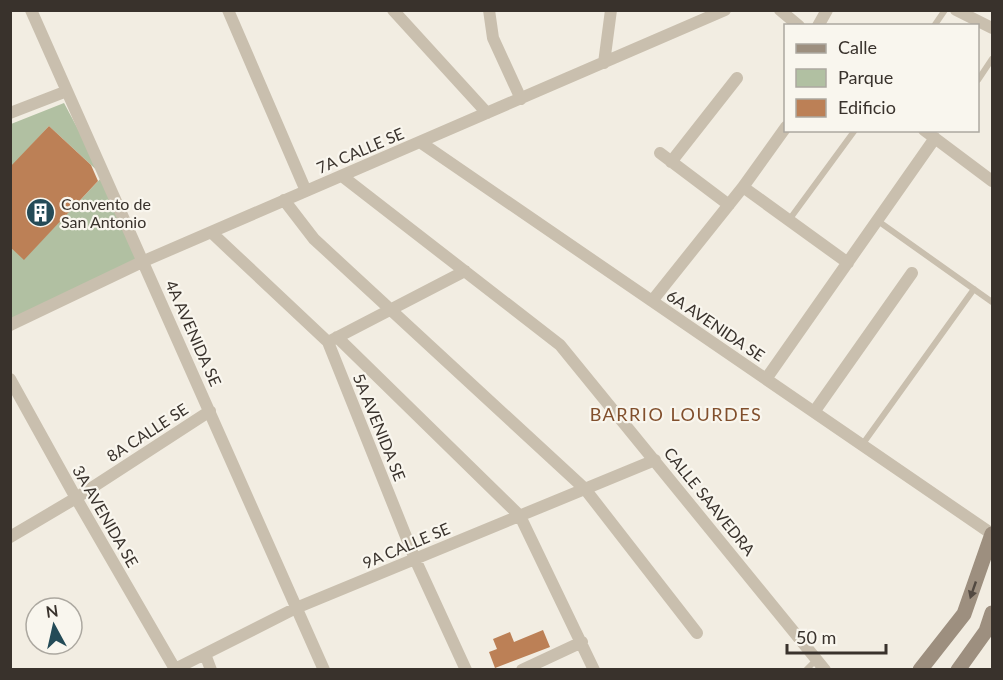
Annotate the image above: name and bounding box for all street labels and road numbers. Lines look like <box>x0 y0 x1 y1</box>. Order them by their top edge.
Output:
street label: 7A CALLE SE <box>314 123 406 177</box>
street label: 4A AVENIDA SE <box>162 277 226 389</box>
street label: 6A AVENIDA SE <box>663 285 769 365</box>
street label: 5A AVENIDA SE <box>350 371 410 483</box>
street label: 8A CALLE SE <box>103 399 191 465</box>
street label: CALLE SAAVEDRA <box>661 443 760 559</box>
street label: 3A AVENIDA SE <box>69 462 143 570</box>
street label: 9A CALLE SE <box>360 518 452 572</box>

